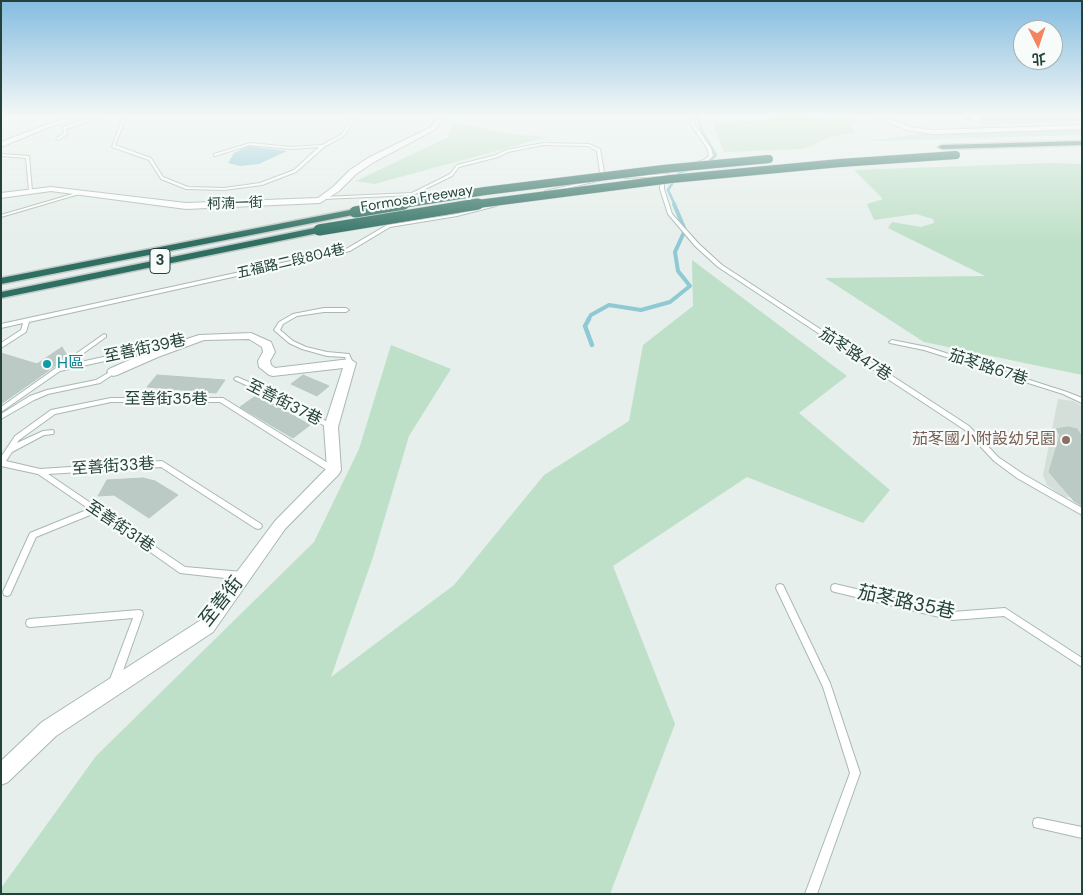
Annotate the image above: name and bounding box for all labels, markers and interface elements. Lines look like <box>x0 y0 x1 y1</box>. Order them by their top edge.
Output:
north arrow <box>1013 20 1063 70</box>
text: 北 <box>1031 49 1047 68</box>
street label: Formosa Freeway <box>360 182 474 216</box>
street label: 柯湳一街 <box>207 195 263 213</box>
street label: 五福路二段804巷 <box>235 241 347 283</box>
road number: 3 <box>150 248 170 274</box>
street label: 茄苳路47巷 <box>815 325 895 385</box>
street label: 至善街39巷 <box>102 331 188 367</box>
street label: 茄苳路67巷 <box>946 346 1030 390</box>
place label: H區 <box>57 354 84 374</box>
marker: H區 <box>41 358 53 370</box>
street label: 至善街37巷 <box>243 376 325 430</box>
street label: 至善街35巷 <box>124 390 208 410</box>
place label: 茄苳國小附設幼兒園 <box>912 430 1056 450</box>
marker: 茄苳國小附設幼兒園 <box>1060 434 1072 446</box>
street label: 至善街33巷 <box>71 455 155 479</box>
street label: 至善街31巷 <box>82 497 158 557</box>
street label: 至善街 <box>195 573 249 631</box>
street label: 茄苳路35巷 <box>855 582 957 624</box>

